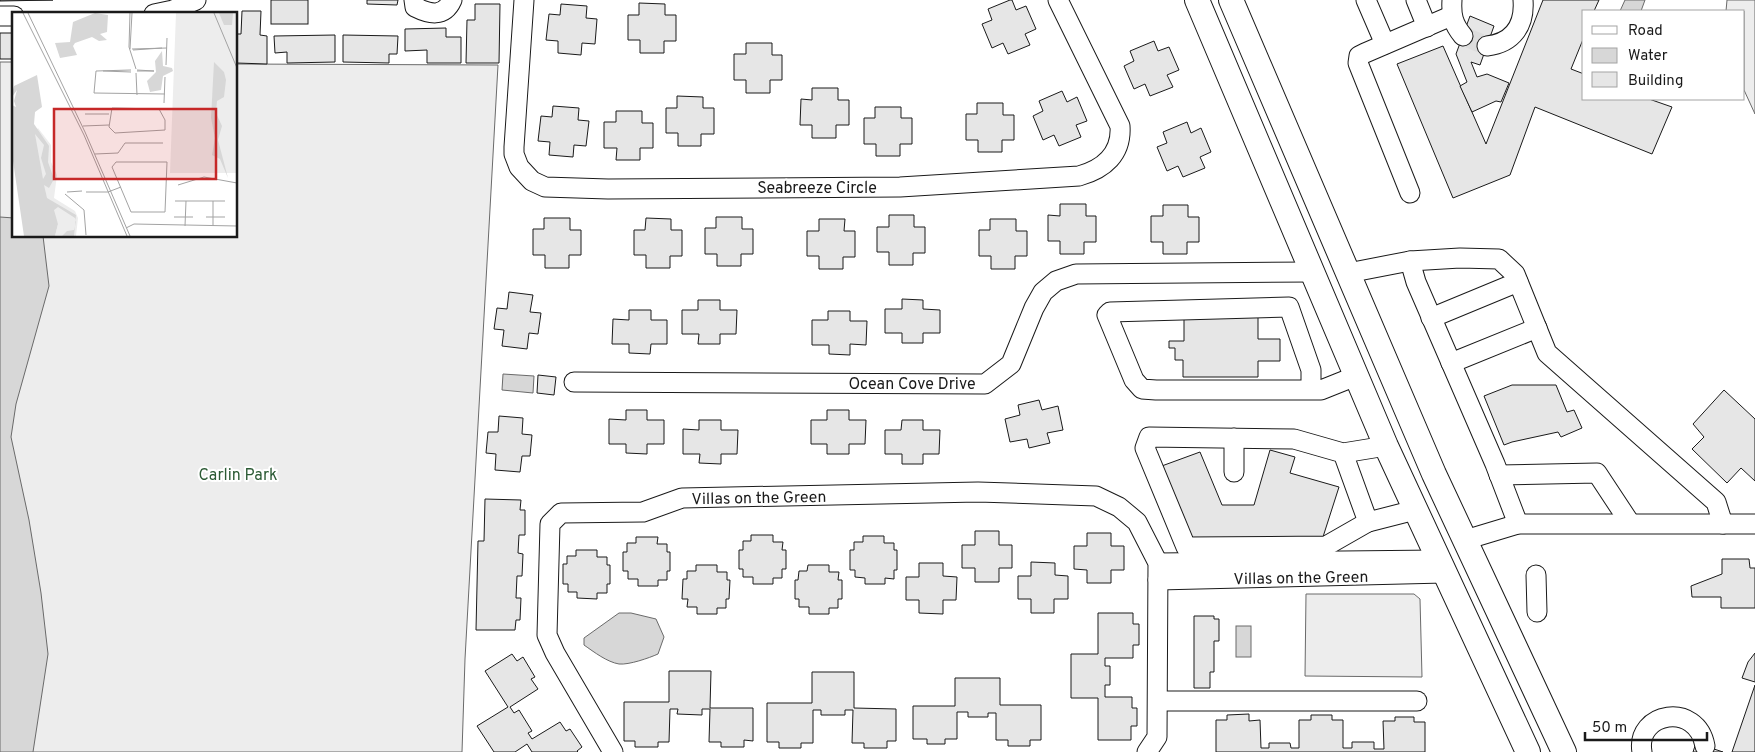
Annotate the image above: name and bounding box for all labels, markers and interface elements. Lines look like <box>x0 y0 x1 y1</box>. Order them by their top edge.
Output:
legend <box>1582 10 1745 100</box>
inset map <box>12 12 238 238</box>
text: Road <box>1628 22 1663 41</box>
text: Water <box>1628 47 1668 66</box>
text: Building <box>1628 72 1683 91</box>
street label: Seabreeze Circle <box>757 179 877 199</box>
street label: Ocean Cove Drive <box>848 375 976 395</box>
park label: Carlin Park <box>198 466 278 486</box>
street label: Villas on the Green <box>691 488 827 510</box>
street label: Villas on the Green <box>1233 568 1369 590</box>
scale bar <box>1585 710 1708 742</box>
text: 50 m <box>1592 719 1627 738</box>

